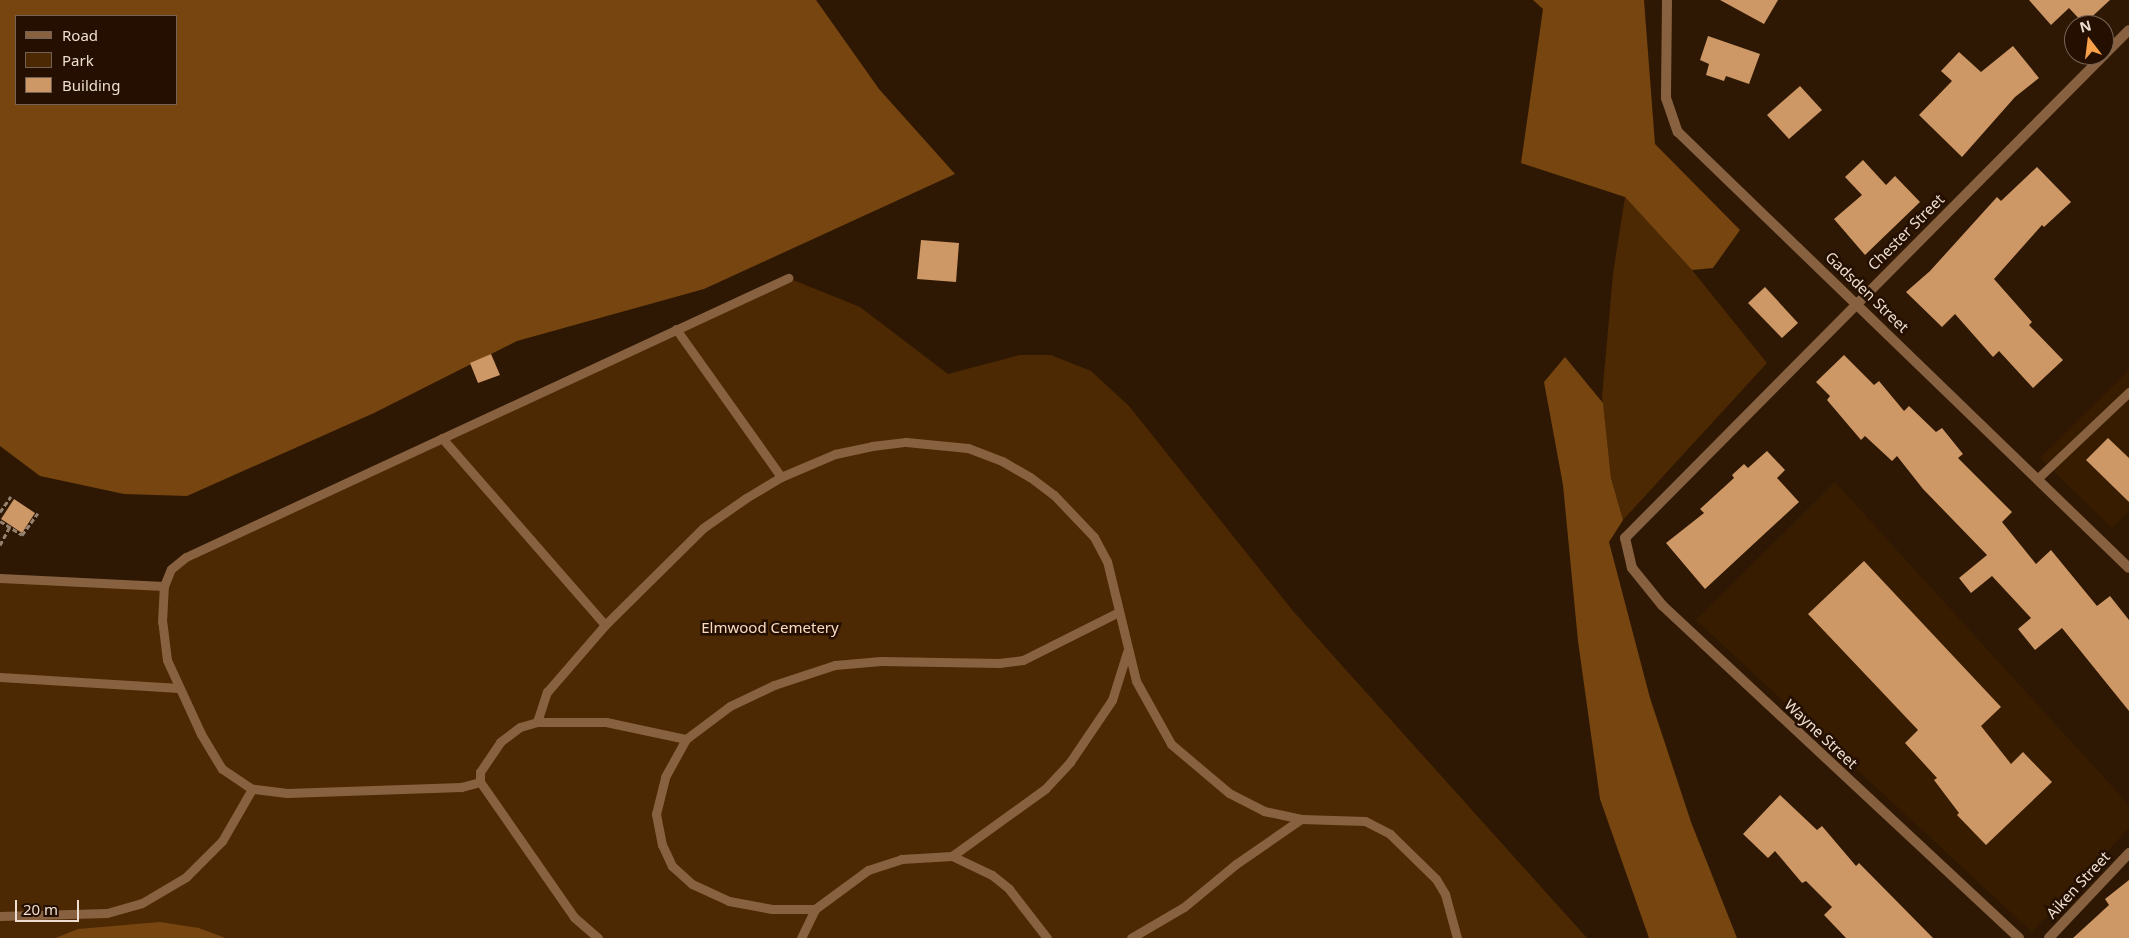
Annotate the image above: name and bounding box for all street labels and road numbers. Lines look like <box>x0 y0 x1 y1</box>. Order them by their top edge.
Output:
street label: Chester Street <box>1864 190 1948 274</box>
street label: Gadsden Street <box>1822 248 1912 336</box>
street label: Wayne Street <box>1781 696 1861 772</box>
street label: Aiken Street <box>2042 848 2114 922</box>

